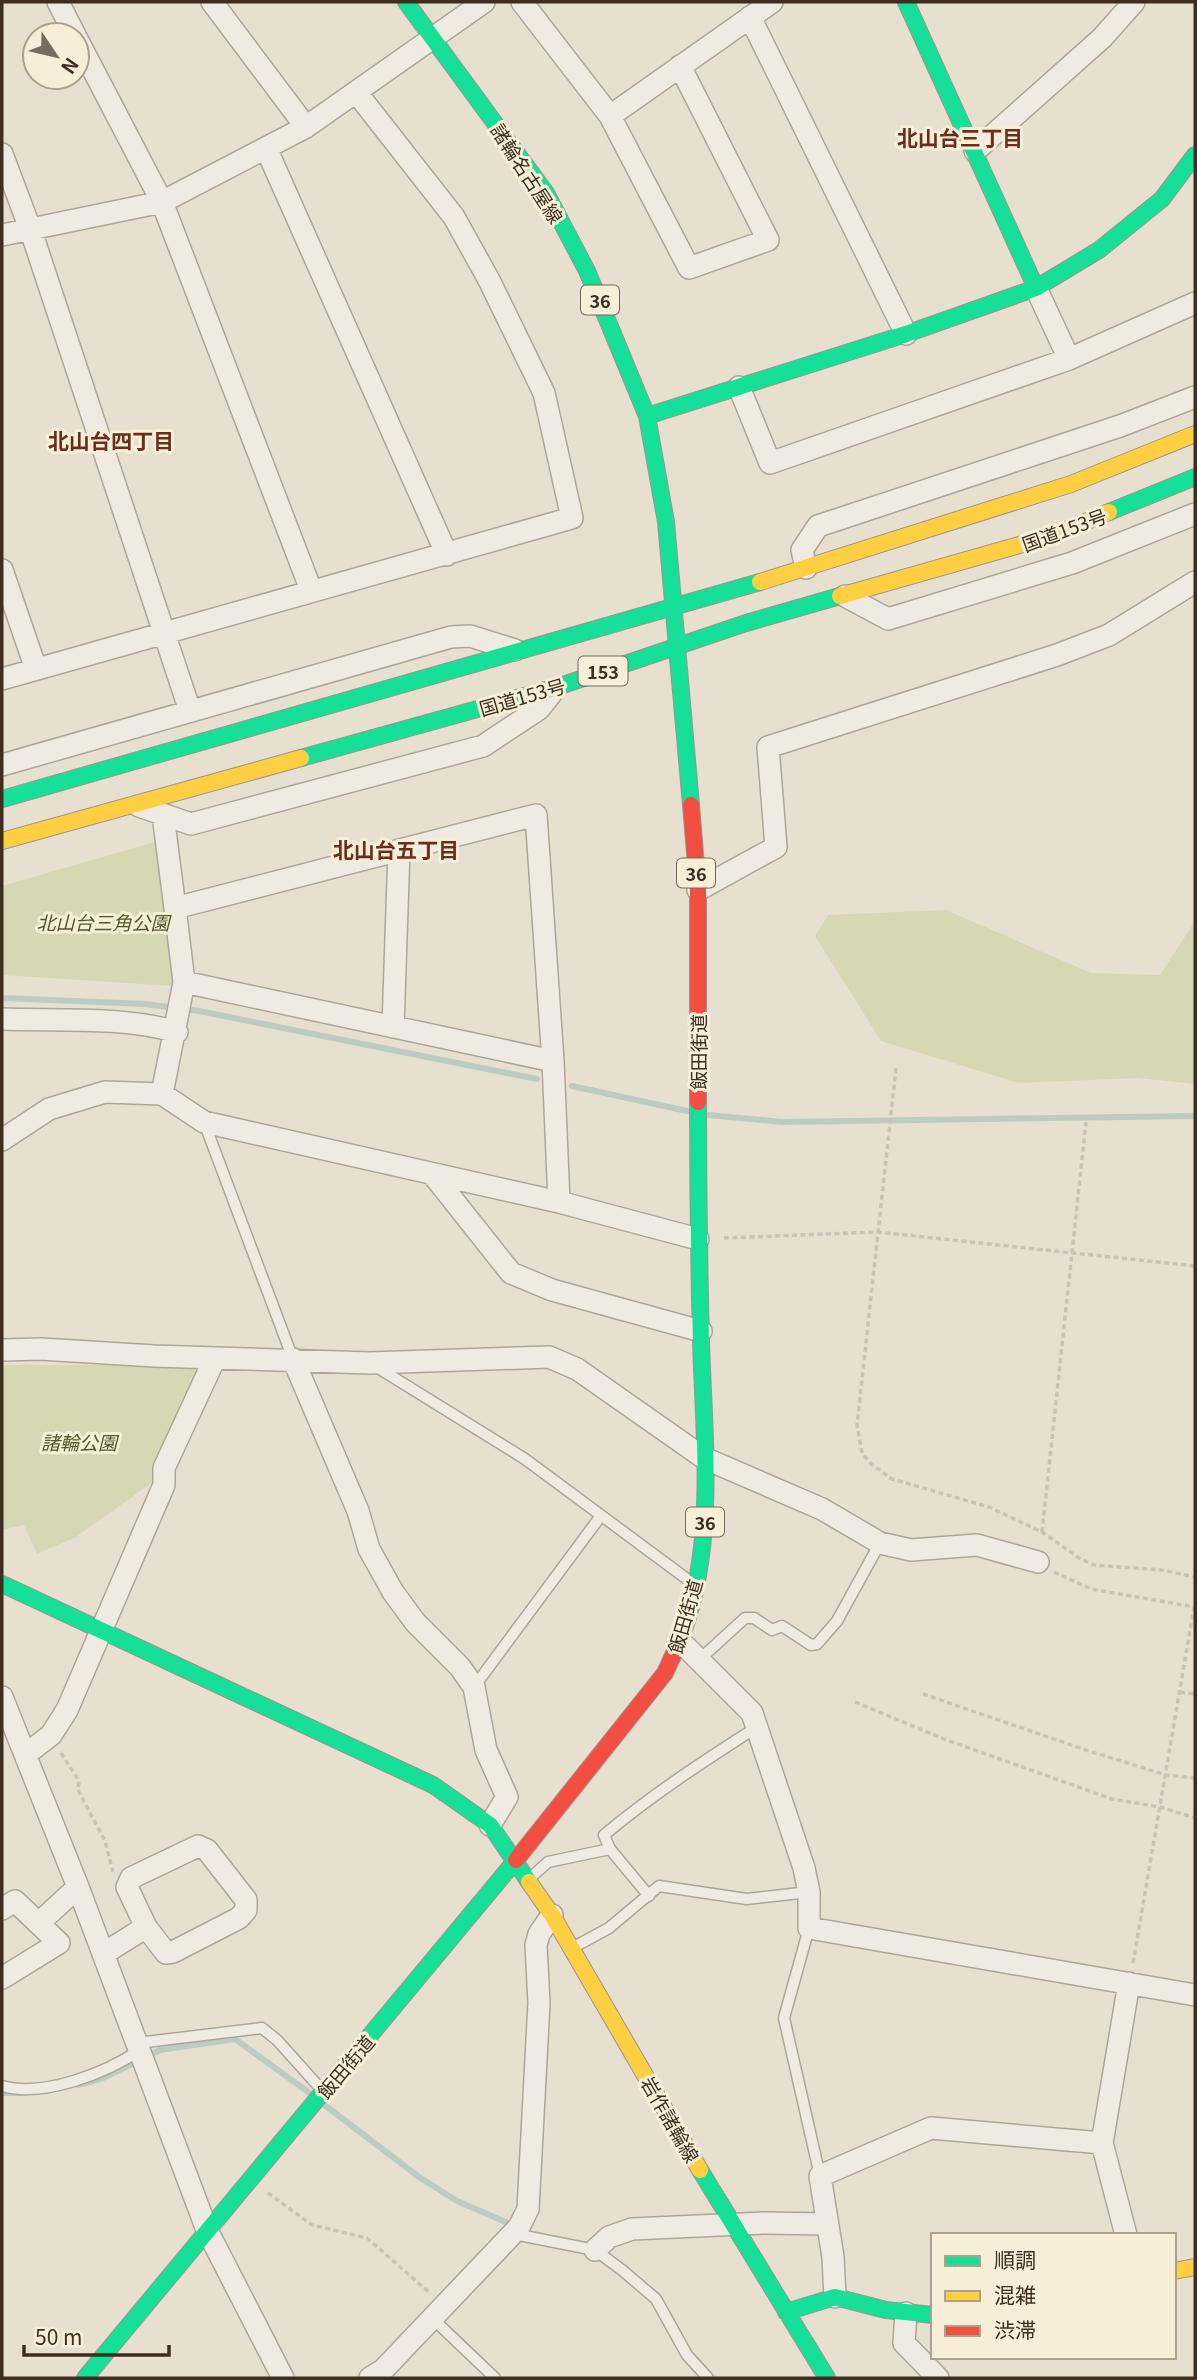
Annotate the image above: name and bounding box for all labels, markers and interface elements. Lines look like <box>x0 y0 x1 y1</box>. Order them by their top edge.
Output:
north arrow <box>21 21 91 91</box>
text: N <box>56 53 86 80</box>
street label: 諸輪名古屋線 <box>486 118 570 228</box>
district label: 北山台三丁目 <box>897 122 1023 152</box>
road number: 36 <box>581 286 619 314</box>
district label: 北山台四丁目 <box>48 425 174 455</box>
street label: 国道153号 <box>1018 501 1110 557</box>
road number: 153 <box>578 656 628 686</box>
street label: 国道153号 <box>476 671 568 721</box>
district label: 北山台五丁目 <box>333 834 459 864</box>
road number: 36 <box>677 858 715 888</box>
park label: 北山台三角公園 <box>36 908 172 935</box>
street label: 飯田街道 <box>684 1014 711 1090</box>
park label: 諸輪公園 <box>41 1428 120 1455</box>
road number: 36 <box>686 1507 724 1536</box>
street label: 飯田街道 <box>661 1576 707 1656</box>
street label: 飯田街道 <box>310 2028 380 2104</box>
street label: 岩作諸輪線 <box>636 2071 706 2167</box>
legend <box>931 2233 1176 2359</box>
text: 順調 <box>994 2244 1036 2274</box>
text: 混雑 <box>994 2279 1036 2309</box>
scale bar <box>24 2314 170 2358</box>
text: 渋滞 <box>994 2314 1036 2344</box>
text: 50 m <box>35 2321 82 2351</box>

